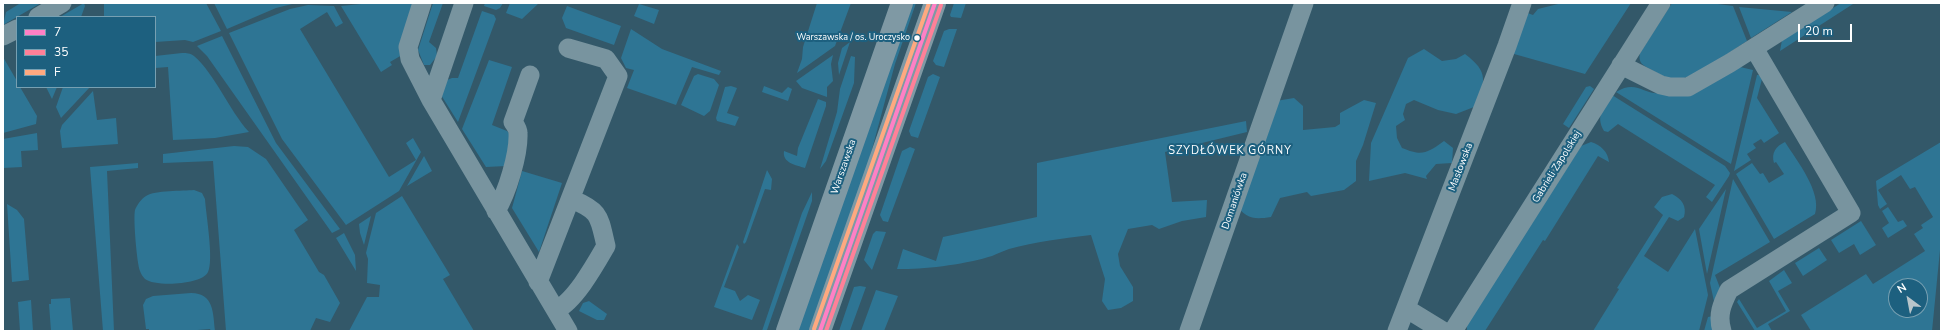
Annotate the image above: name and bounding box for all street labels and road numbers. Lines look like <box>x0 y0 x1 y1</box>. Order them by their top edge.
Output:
street label: Gabrieli Zapolskiej <box>1530 129 1584 205</box>
street label: Warszawska <box>829 138 859 196</box>
street label: Masłowska <box>1446 141 1476 193</box>
street label: Domaniówka <box>1220 171 1250 231</box>

